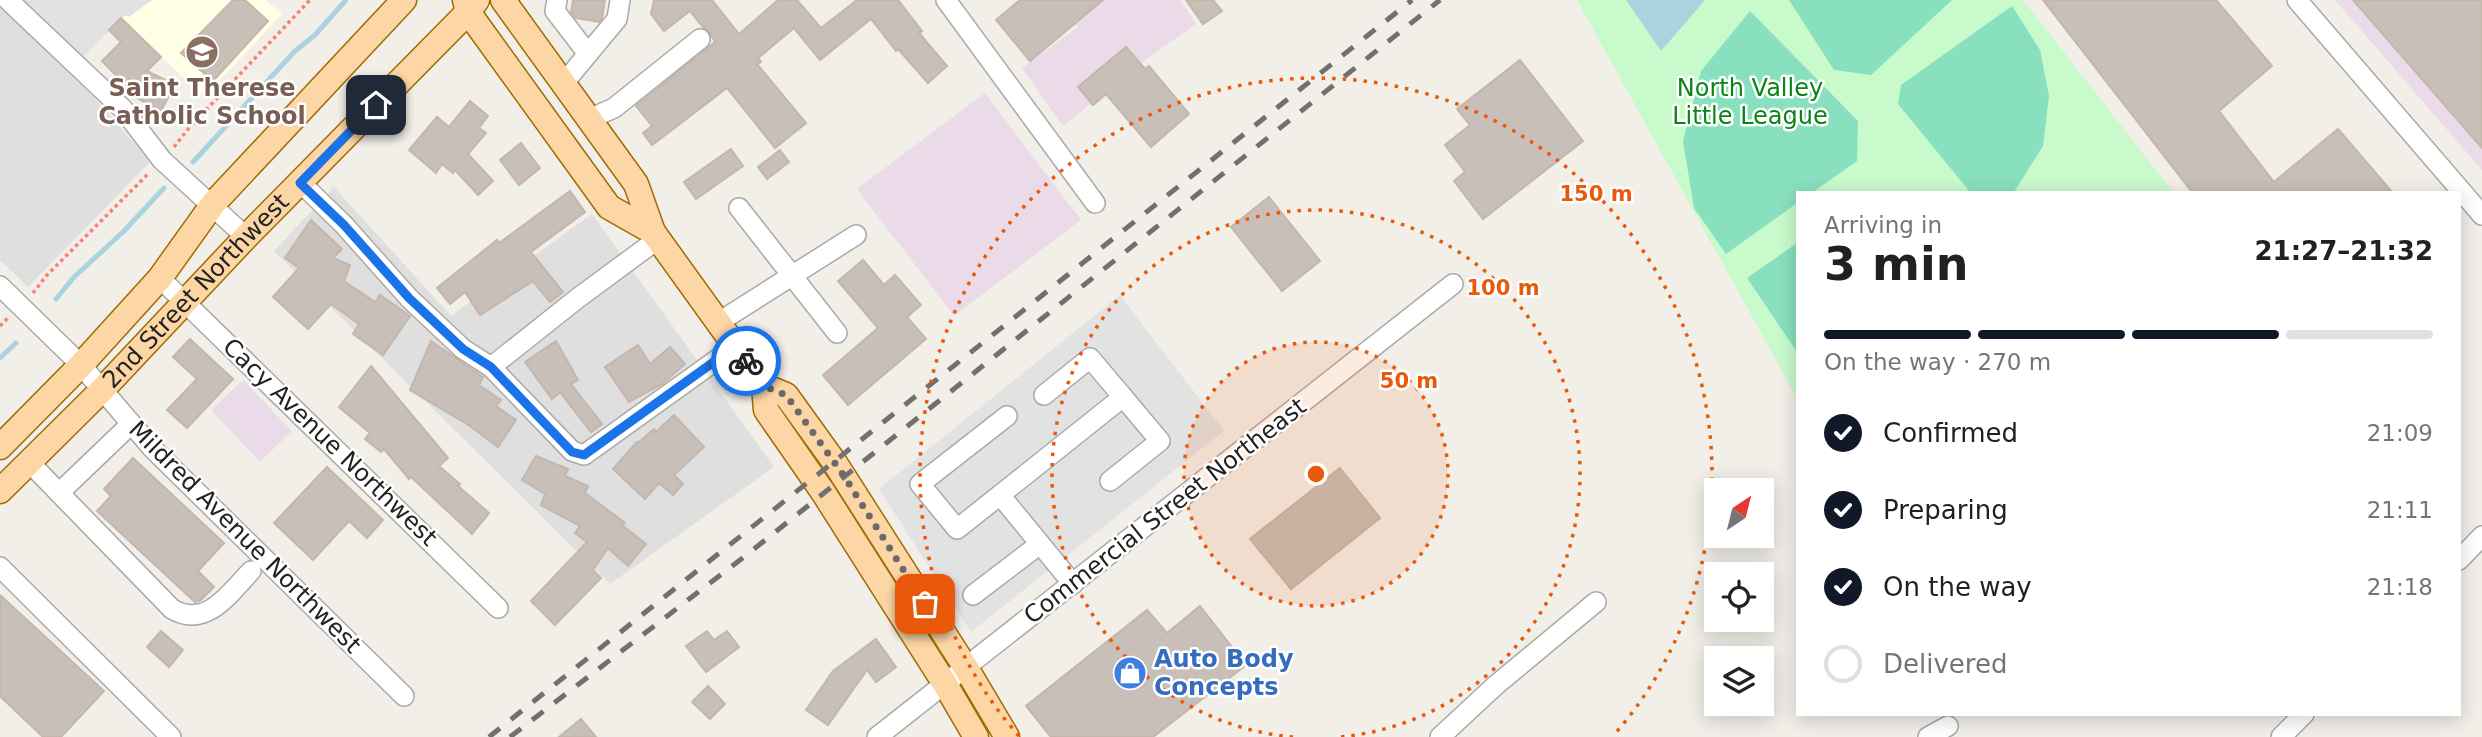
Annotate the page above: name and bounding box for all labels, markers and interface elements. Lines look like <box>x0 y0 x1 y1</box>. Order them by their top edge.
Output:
school or university icon: Saint Therese Catholic School <box>183 33 221 71</box>
place label: Saint Therese Catholic School <box>98 74 306 130</box>
park label: North Valley Little League <box>1672 74 1828 130</box>
pin <box>346 75 406 135</box>
icon: home <box>357 86 395 124</box>
text: 150 m <box>1559 182 1633 206</box>
street label: 2nd Street Northwest <box>97 188 295 394</box>
text: Arriving in <box>1824 212 1942 238</box>
text: 21:27–21:32 <box>2254 236 2433 266</box>
text: 3 min <box>1824 237 1968 291</box>
text: 100 m <box>1466 276 1540 300</box>
courier <box>711 326 781 396</box>
street label: Cacy Avenue Northwest <box>217 332 443 552</box>
icon: bike <box>727 342 765 380</box>
text: On the way · 270 m <box>1824 349 2051 375</box>
text: 50 m <box>1380 369 1438 393</box>
street label: Commercial Street Northeast <box>1018 392 1312 630</box>
icon: check <box>1824 414 1862 452</box>
street label: Mildred Avenue Northwest <box>123 415 367 659</box>
text: Confirmed <box>1883 418 2018 448</box>
text: 21:09 <box>2367 420 2433 446</box>
centre of rings <box>1304 462 1328 486</box>
north arrow <box>1704 478 1774 548</box>
map controls <box>1704 478 1774 716</box>
icon: check <box>1824 491 1862 529</box>
text: Preparing <box>1883 495 2008 525</box>
text: 21:11 <box>2367 497 2433 523</box>
button: locate <box>1704 562 1774 632</box>
icon: check <box>1824 568 1862 606</box>
text: On the way <box>1883 572 2032 602</box>
pin <box>895 574 955 634</box>
text: 21:18 <box>2367 574 2433 600</box>
icon: bag <box>906 585 944 623</box>
place label: Auto Body Concepts <box>1154 645 1294 701</box>
button: layers <box>1704 646 1774 716</box>
text: Delivered <box>1883 649 2007 679</box>
shop icon: Auto Body Concepts <box>1111 654 1149 692</box>

